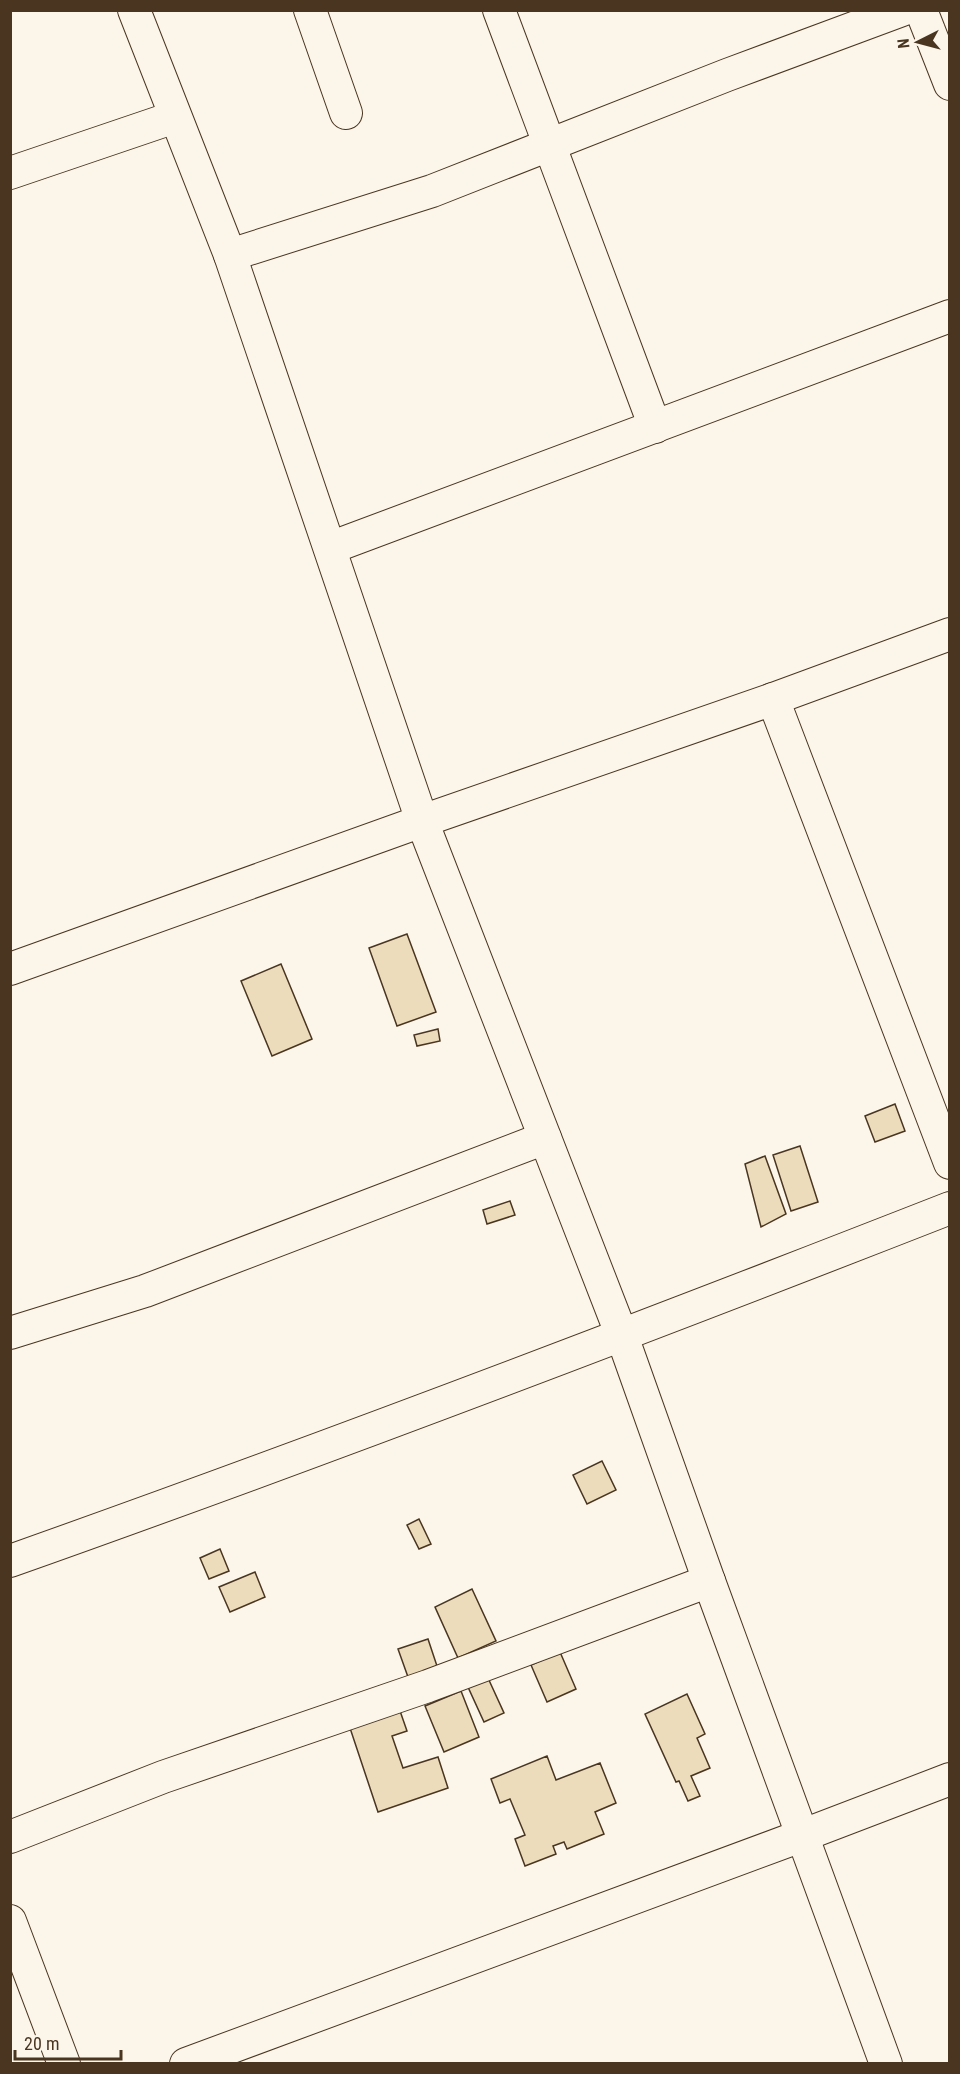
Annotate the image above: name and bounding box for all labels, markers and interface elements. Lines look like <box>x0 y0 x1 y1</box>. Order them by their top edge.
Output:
north arrow <box>888 12 948 72</box>
text: N <box>894 38 914 49</box>
scale bar <box>15 2023 122 2061</box>
text: 20 m <box>24 2033 59 2054</box>

